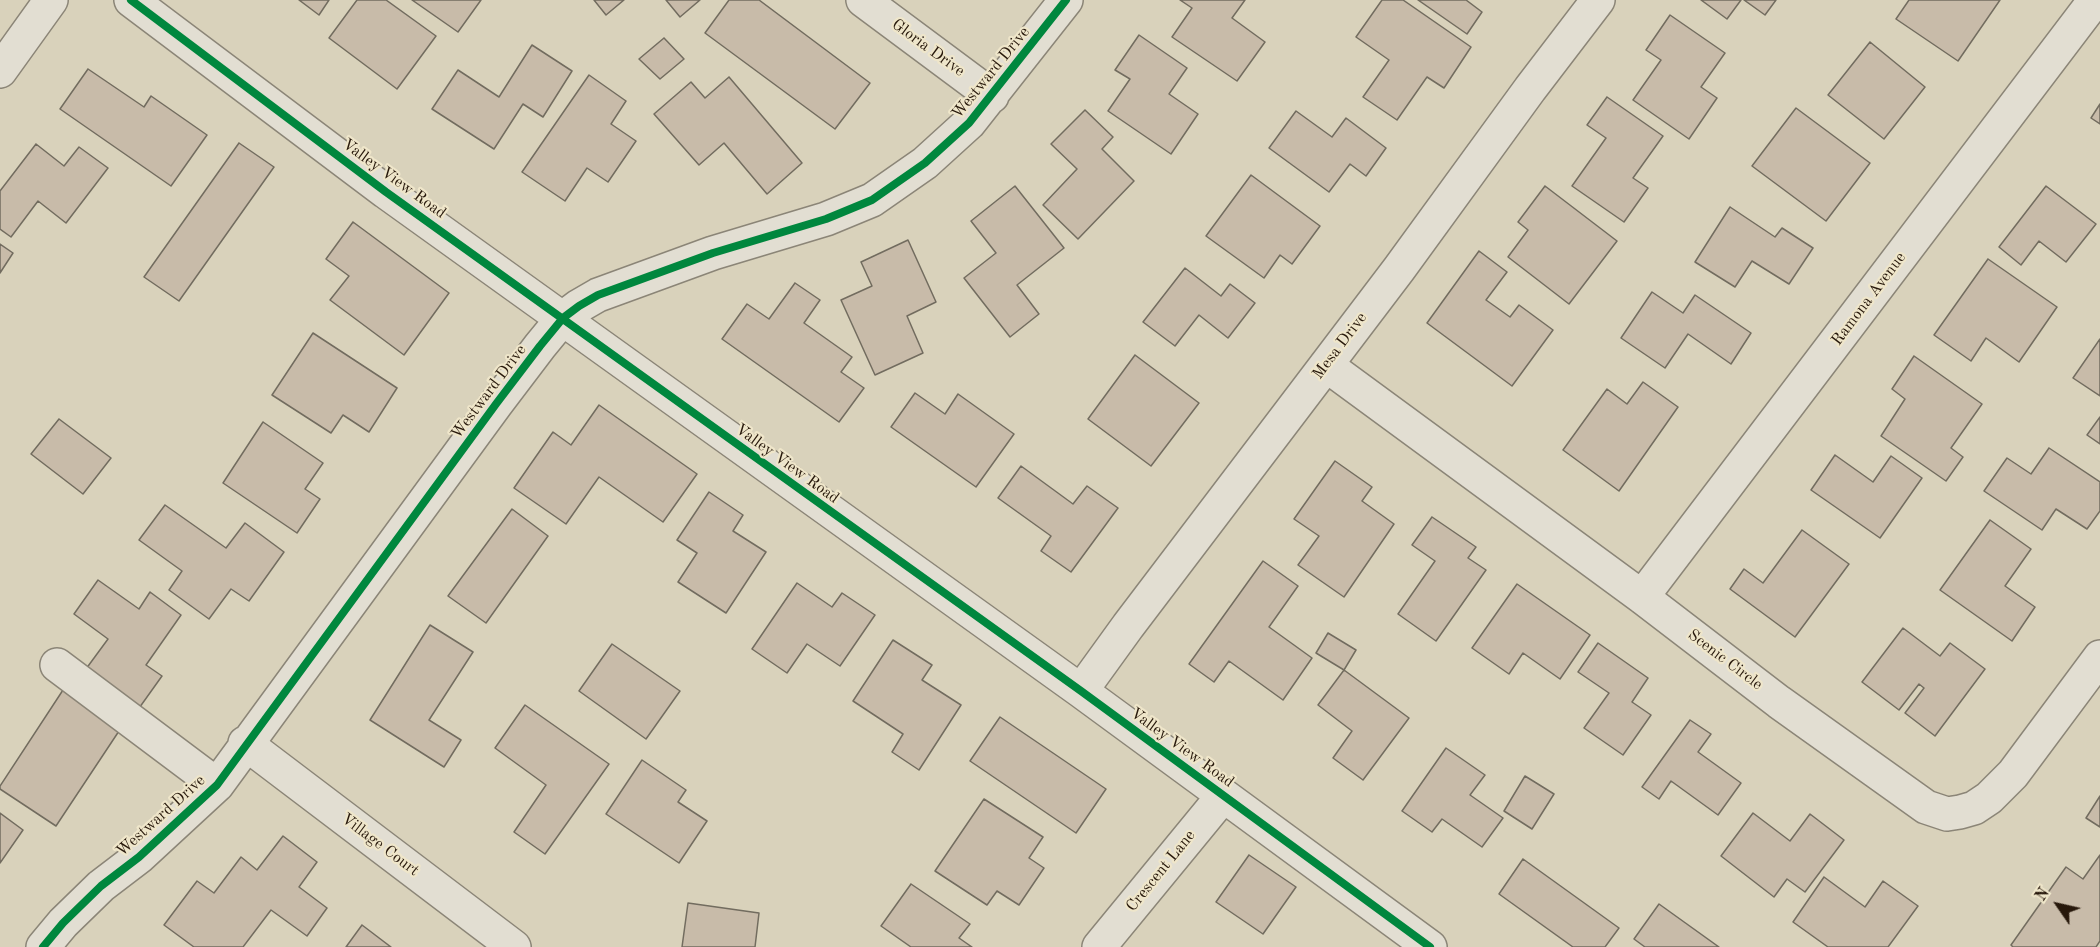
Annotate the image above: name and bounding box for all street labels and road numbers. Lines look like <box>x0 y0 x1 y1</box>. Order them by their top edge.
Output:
street label: Gloria Drive <box>888 15 968 81</box>
street label: Westward Drive <box>948 23 1034 123</box>
street label: Valley View Road <box>338 135 450 223</box>
street label: Ramona Avenue <box>1828 249 1910 349</box>
street label: Mesa Drive <box>1309 309 1371 383</box>
street label: Westward Drive <box>447 341 531 443</box>
street label: Valley View Road <box>731 420 843 508</box>
street label: Scenic Circle <box>1684 626 1766 694</box>
street label: Valley View Road <box>1126 704 1238 792</box>
street label: Westward Drive <box>113 771 209 861</box>
street label: Village Court <box>337 810 423 880</box>
street label: Crescent Lane <box>1122 826 1200 916</box>

